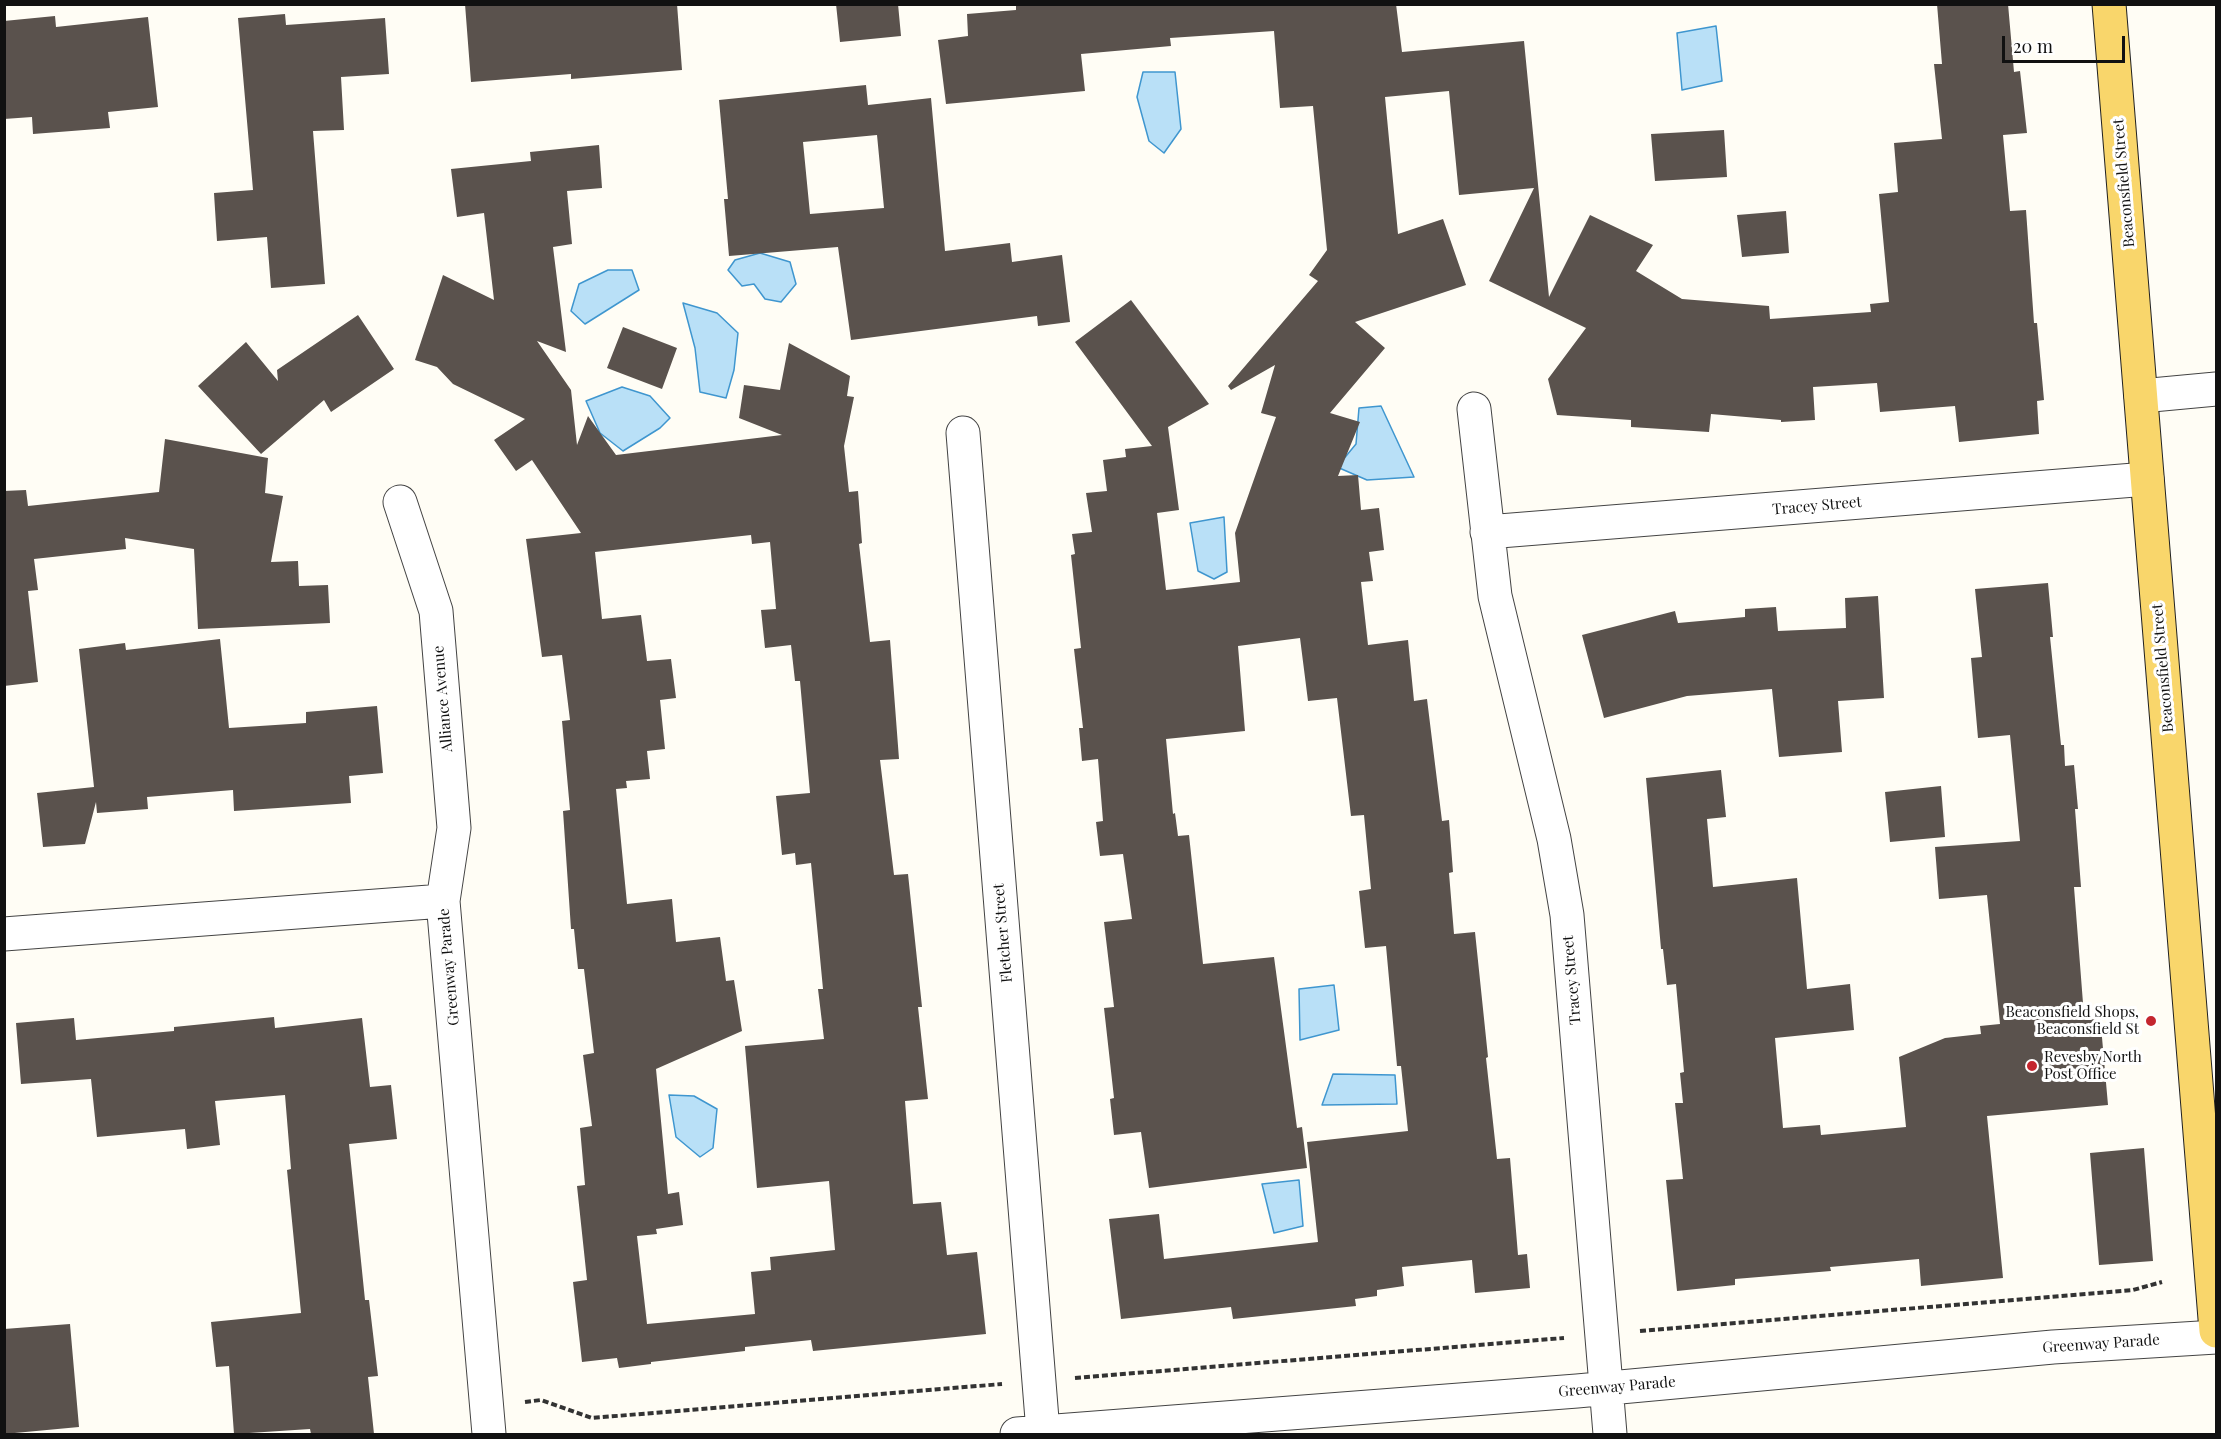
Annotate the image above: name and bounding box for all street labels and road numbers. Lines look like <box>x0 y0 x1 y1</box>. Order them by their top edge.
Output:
street label: Beaconsfield Street <box>2109 118 2139 248</box>
street label: Tracey Street <box>1772 493 1862 519</box>
street label: Beaconsfield Street <box>2148 603 2178 733</box>
street label: Alliance Avenue <box>429 645 457 753</box>
street label: Fletcher Street <box>990 882 1016 984</box>
street label: Greenway Parade <box>435 908 463 1026</box>
street label: Tracey Street <box>1559 935 1585 1025</box>
street label: Greenway Parade <box>2042 1331 2160 1357</box>
street label: Greenway Parade <box>1558 1373 1676 1401</box>

